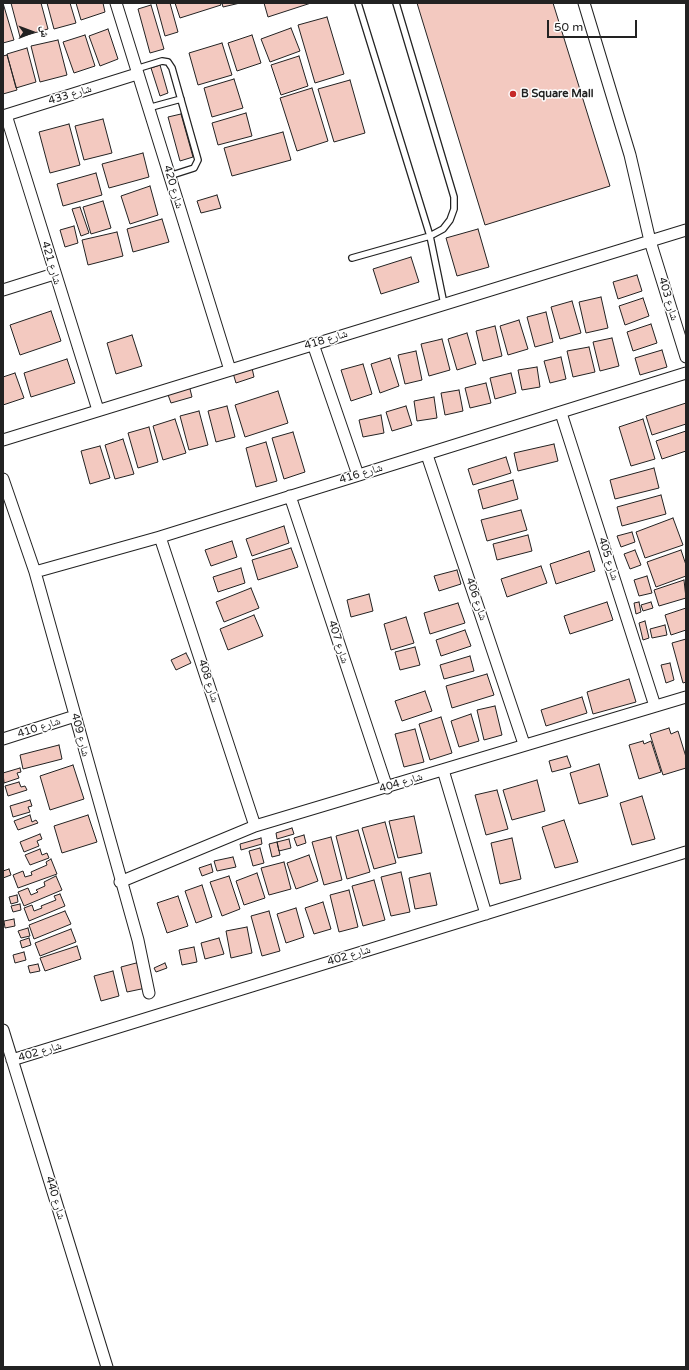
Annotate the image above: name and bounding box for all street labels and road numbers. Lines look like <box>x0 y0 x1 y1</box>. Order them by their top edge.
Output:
street label: شارع 433 <box>47 82 93 108</box>
street label: شارع 420 <box>160 164 186 210</box>
street label: شارع 421 <box>38 240 64 286</box>
street label: شارع 403 <box>655 276 681 322</box>
street label: شارع 418 <box>303 327 349 353</box>
street label: شارع 416 <box>338 461 384 487</box>
street label: شارع 405 <box>595 536 621 582</box>
street label: شارع 406 <box>463 576 489 622</box>
street label: شارع 407 <box>325 619 351 665</box>
street label: شارع 408 <box>195 658 221 704</box>
street label: شارع 409 <box>68 712 92 758</box>
street label: شارع 410 <box>16 715 62 741</box>
street label: شارع 404 <box>378 770 424 796</box>
street label: شارع 402 <box>326 943 372 969</box>
street label: شارع 402 <box>17 1039 63 1065</box>
street label: شارع 440 <box>42 1175 68 1221</box>

